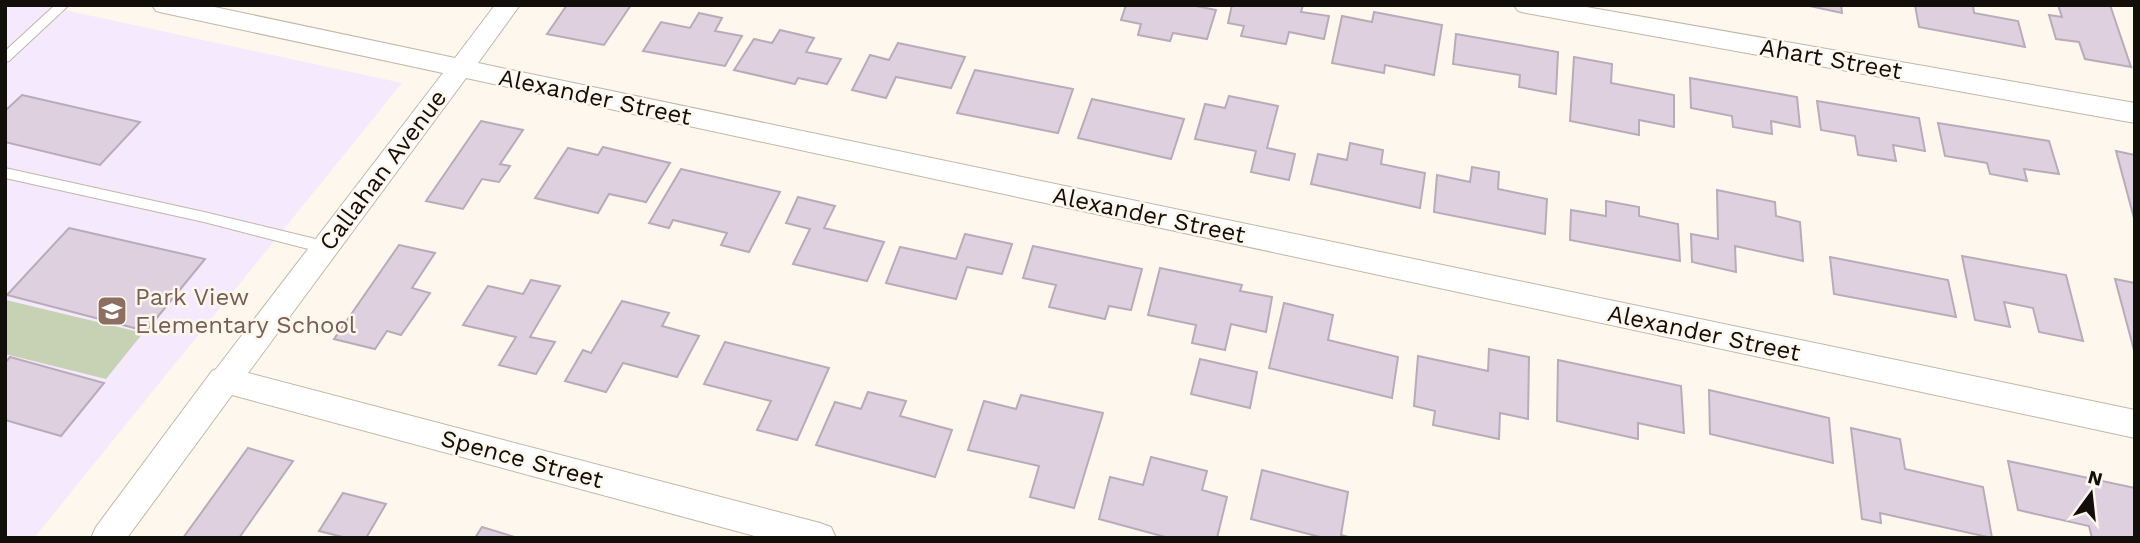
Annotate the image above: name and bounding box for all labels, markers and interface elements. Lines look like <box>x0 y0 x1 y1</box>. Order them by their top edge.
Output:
street label: Ahart Street <box>1758 33 1904 85</box>
street label: Alexander Street <box>496 63 694 131</box>
street label: Callahan Avenue <box>314 84 452 256</box>
street label: Alexander Street <box>1050 181 1248 249</box>
place label: Park View Elementary School <box>135 283 357 339</box>
school or university icon: Park View Elementary School <box>95 294 129 328</box>
street label: Alexander Street <box>1605 299 1803 367</box>
street label: Spence Street <box>438 424 606 494</box>
north arrow <box>2056 459 2126 529</box>
text: N <box>2085 465 2105 491</box>

